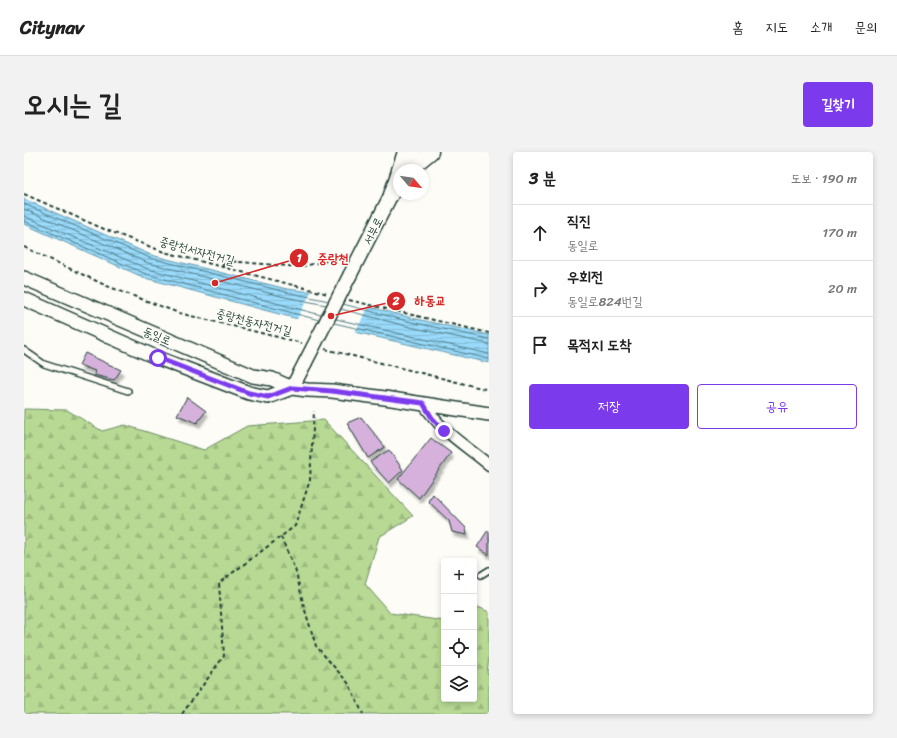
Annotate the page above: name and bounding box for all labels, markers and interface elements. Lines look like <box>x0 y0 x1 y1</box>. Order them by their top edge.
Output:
text: Citynav <box>20 11 84 44</box>
text: 홈 <box>732 15 743 40</box>
text: 지도 <box>765 15 788 40</box>
text: 소개 <box>810 15 832 40</box>
text: 문의 <box>854 15 877 40</box>
text: 오시는 길 <box>24 80 121 129</box>
button: 길찾기 <box>803 82 873 127</box>
text: 3 분 <box>529 163 556 193</box>
north arrow <box>393 164 429 200</box>
text: 도보 · 190 m <box>791 167 857 190</box>
text: 직진 <box>567 208 591 234</box>
street label: 서부로 <box>357 213 389 249</box>
text: 170 m <box>822 221 857 244</box>
icon: ahead <box>529 222 551 244</box>
street label: 중랑천서자전거길 <box>157 230 237 272</box>
text: 동일로 <box>567 234 598 257</box>
callout: 중랑천 <box>289 246 356 271</box>
text: 1 <box>296 247 302 269</box>
text: 중랑천 <box>317 247 349 270</box>
text: 우회전 <box>567 264 603 290</box>
text: 20 m <box>828 277 857 300</box>
icon: right <box>529 278 551 300</box>
callout: 하동교 <box>386 288 453 313</box>
text: 하동교 <box>414 289 446 312</box>
text: 2 <box>392 290 400 312</box>
text: 동일로824번길 <box>567 290 643 313</box>
street label: 중랑천동자전거길 <box>214 302 294 342</box>
street label: 동일로 <box>139 320 175 352</box>
text: 목적지 도착 <box>567 332 631 358</box>
icon: arrive <box>529 334 551 356</box>
route start <box>149 349 167 367</box>
button: 저장 <box>529 384 689 429</box>
button: 공유 <box>697 384 857 429</box>
route end <box>435 422 453 440</box>
map controls <box>441 558 477 702</box>
button: + <box>441 558 477 594</box>
button: − <box>441 594 477 630</box>
button: locate <box>441 630 477 666</box>
button: layers <box>441 666 477 702</box>

